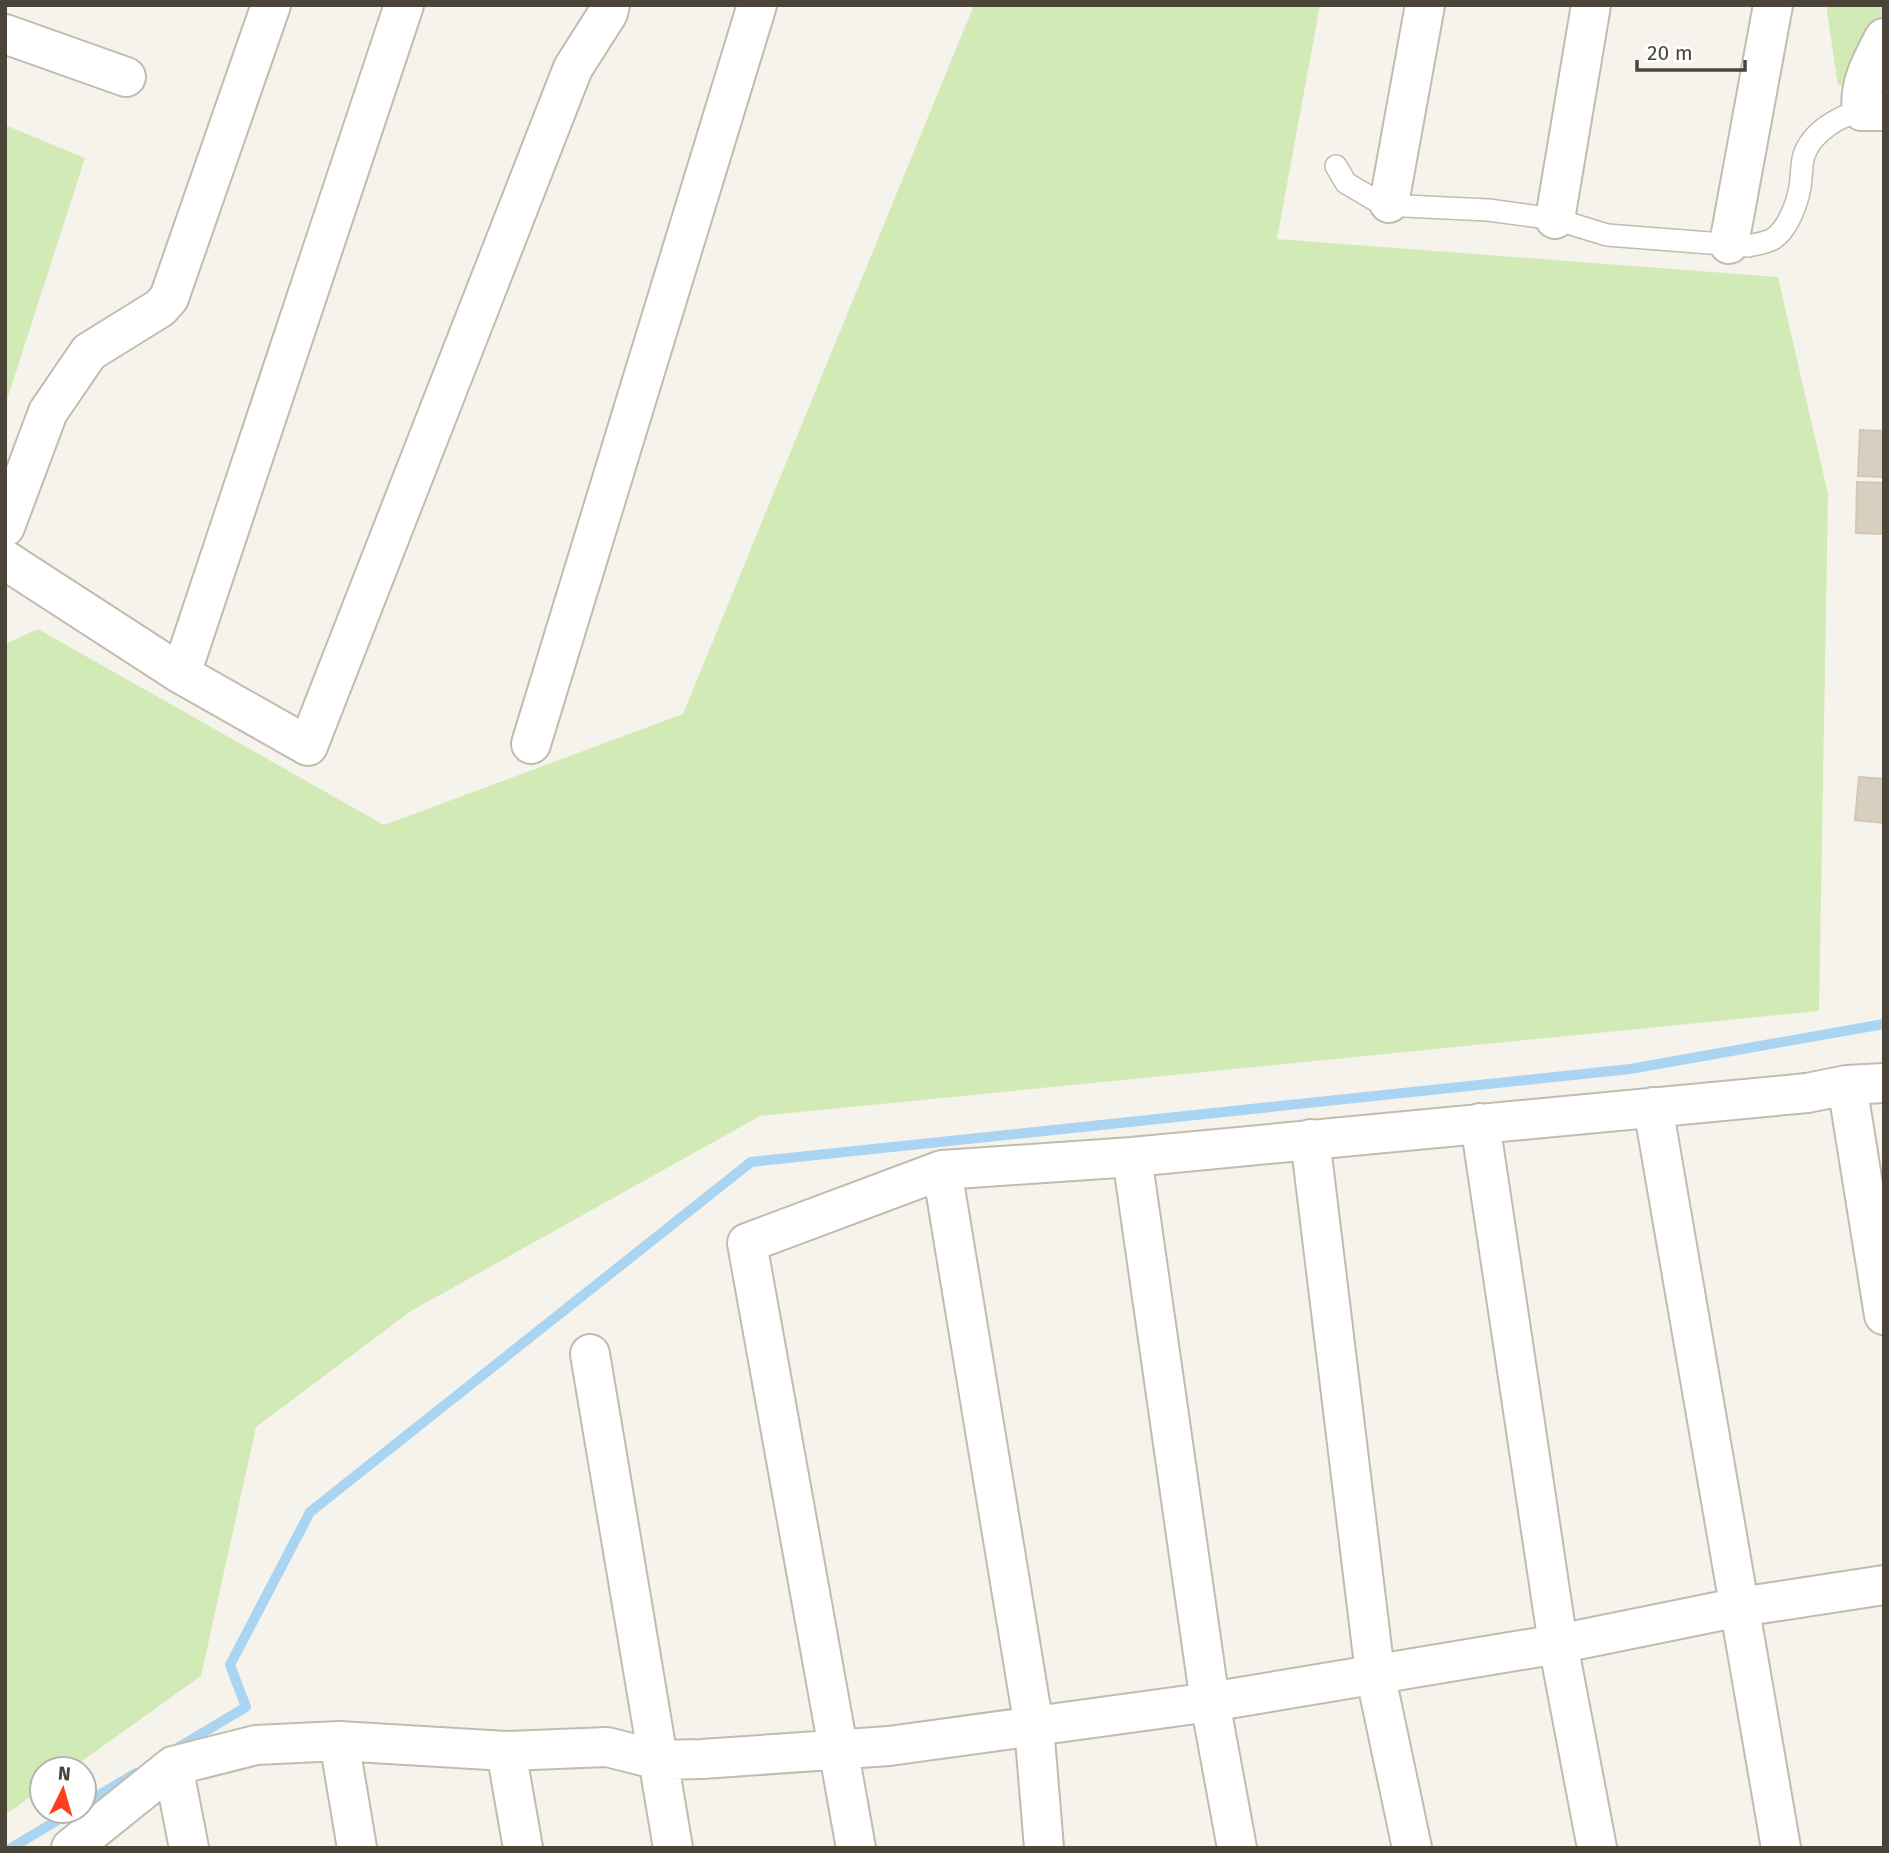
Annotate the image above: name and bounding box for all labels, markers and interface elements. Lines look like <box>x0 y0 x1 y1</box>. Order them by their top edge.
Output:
scale bar <box>1637 28 1745 72</box>
text: 20 m <box>1647 40 1693 66</box>
north arrow <box>28 1755 98 1825</box>
text: N <box>57 1762 72 1786</box>

